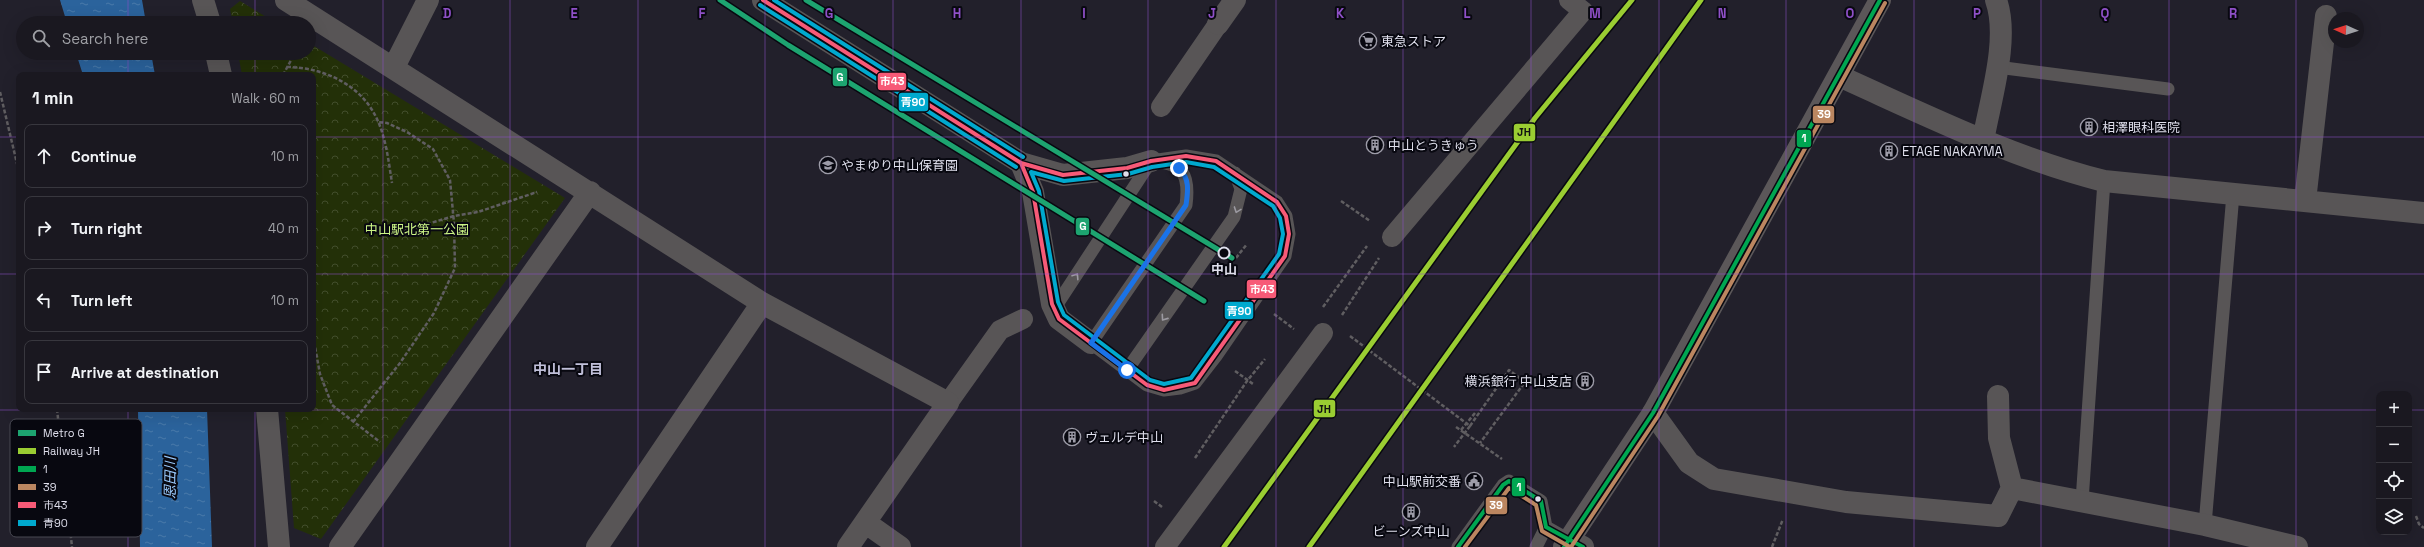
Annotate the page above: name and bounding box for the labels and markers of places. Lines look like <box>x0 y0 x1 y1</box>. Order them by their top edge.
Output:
supermarket icon: 東急ストア <box>1358 31 1378 51</box>
place label: 東急ストア <box>1381 33 1446 50</box>
building icon: 相澤眼科医院 <box>2079 117 2099 137</box>
place label: 相澤眼科医院 <box>2102 119 2180 136</box>
building icon: 中山とうきゅう <box>1365 135 1385 155</box>
place label: 中山とうきゅう <box>1388 137 1479 154</box>
building icon: ETAGE NAKAYMA <box>1879 141 1899 161</box>
place label: ETAGE NAKAYMA <box>1902 143 2003 160</box>
school or university icon: やまゆり中山保育園 <box>818 155 838 175</box>
place label: やまゆり中山保育園 <box>841 157 958 174</box>
unlabelled marker <box>1121 169 1131 179</box>
marker: 中山 <box>1217 246 1231 260</box>
place label: 中山 <box>1211 261 1237 278</box>
building icon: 横浜銀行 中山支店 <box>1575 371 1595 391</box>
place label: 横浜銀行 中山支店 <box>1465 373 1572 390</box>
building icon: ヴェルデ中山 <box>1062 427 1082 447</box>
place label: ヴェルデ中山 <box>1085 429 1163 446</box>
public building icon: 中山駅前交番 <box>1464 471 1484 491</box>
place label: 中山駅前交番 <box>1383 473 1461 490</box>
unlabelled marker <box>1533 494 1543 504</box>
building icon: ビーンズ中山 <box>1401 502 1421 522</box>
place label: ビーンズ中山 <box>1372 523 1450 540</box>

